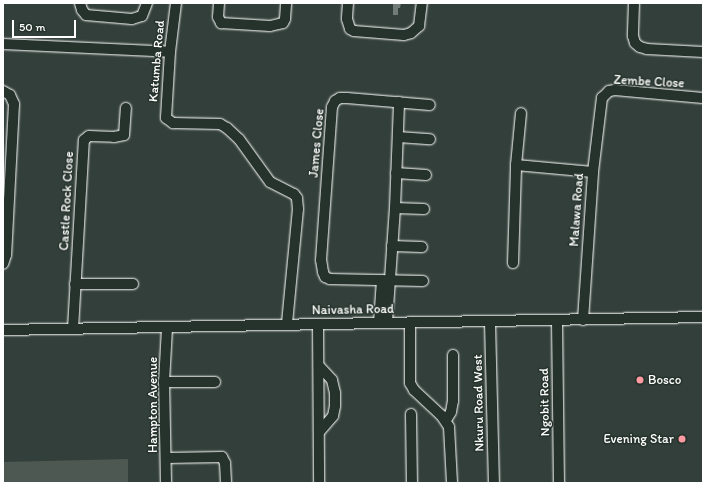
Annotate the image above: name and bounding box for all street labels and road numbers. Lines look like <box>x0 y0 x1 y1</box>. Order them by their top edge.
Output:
street label: Katumba Road <box>146 20 168 102</box>
street label: Zembe Close <box>613 72 685 92</box>
street label: James Close <box>306 108 328 178</box>
street label: Castle Rock Close <box>57 151 77 251</box>
street label: Malawa Road <box>567 173 587 247</box>
street label: Naivasha Road <box>312 301 394 319</box>
street label: Nkuru Road West <box>470 355 488 451</box>
street label: Hampton Avenue <box>145 357 161 453</box>
street label: Ngobit Road <box>537 368 553 436</box>

